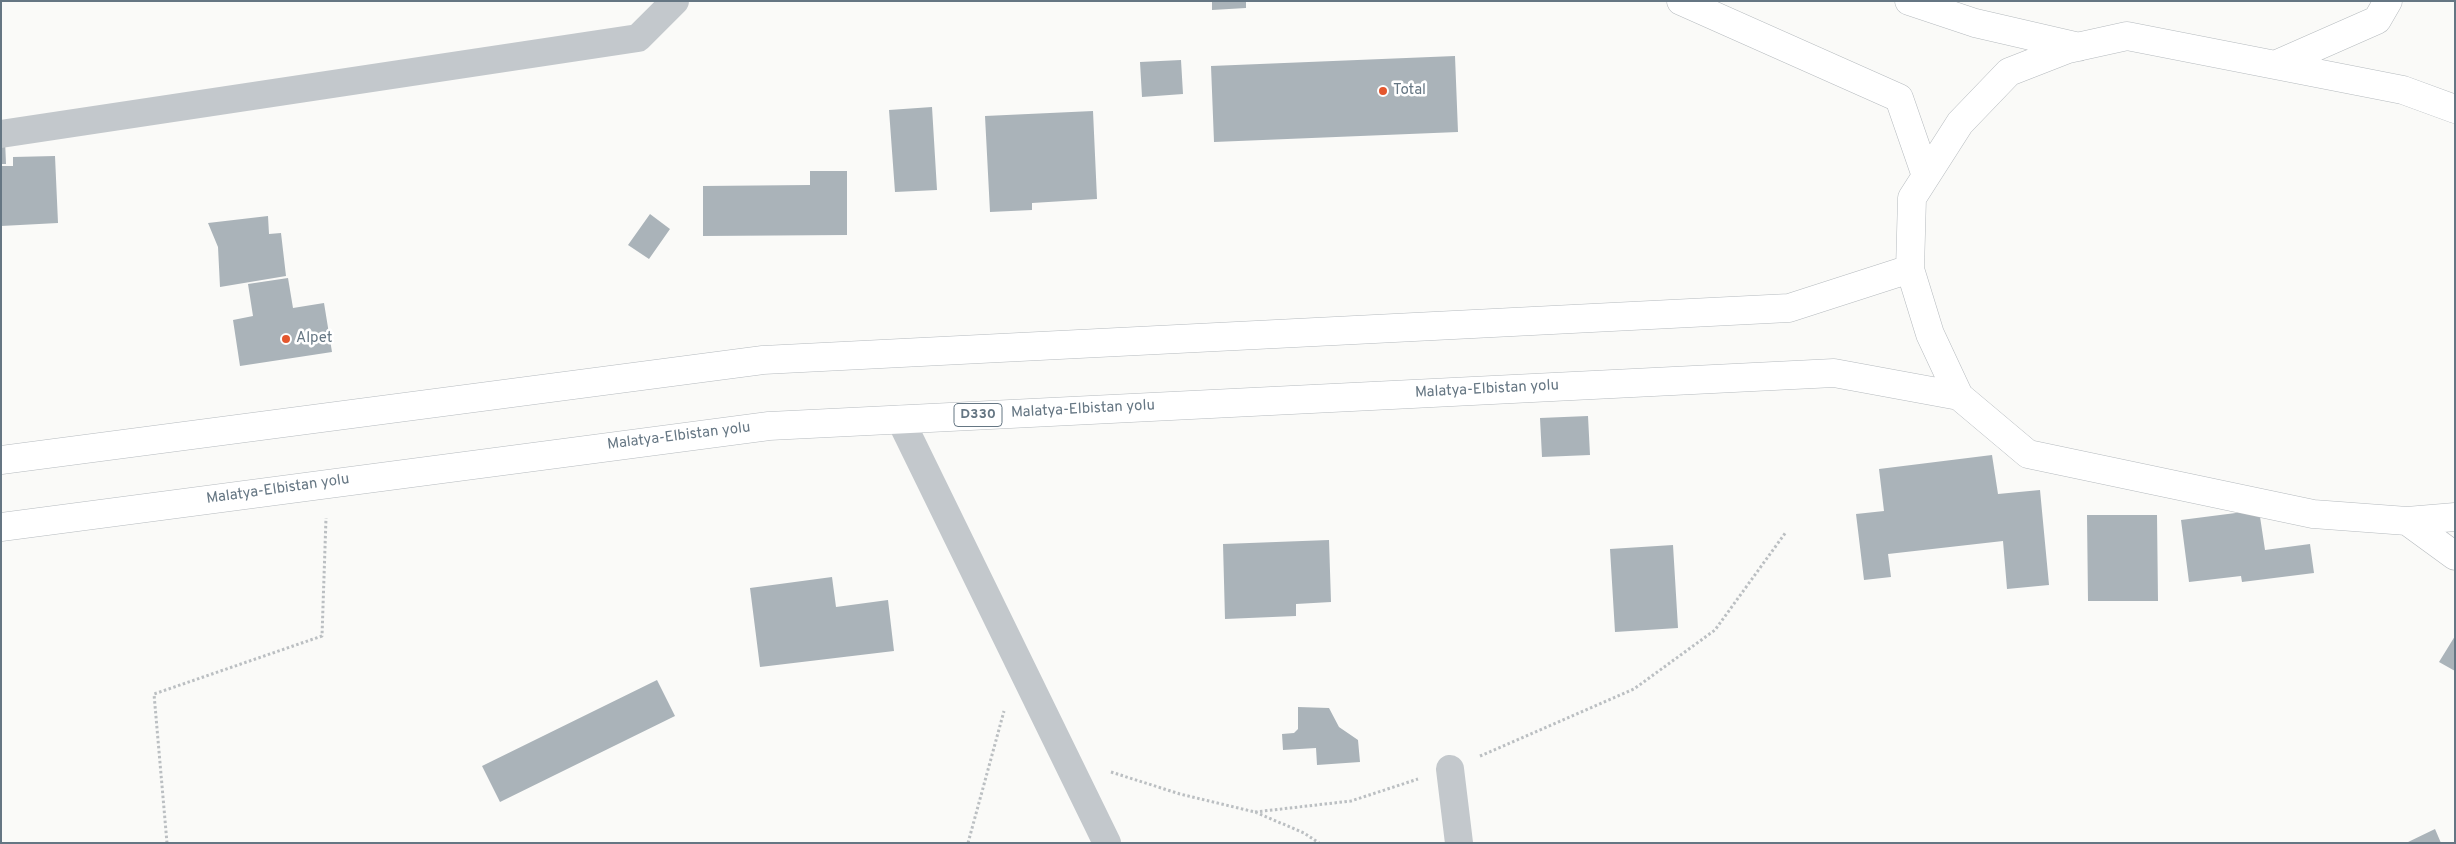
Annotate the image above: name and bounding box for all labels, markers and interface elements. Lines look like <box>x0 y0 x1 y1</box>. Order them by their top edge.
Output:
place label: Total <box>1393 82 1426 100</box>
marker: Total <box>1377 85 1389 97</box>
place label: Alpet <box>296 330 332 348</box>
marker: Alpet <box>280 333 292 345</box>
street label: Malatya-Elbistan yolu <box>1415 377 1559 403</box>
street label: Malatya-Elbistan yolu <box>1011 397 1155 423</box>
road number: D330 <box>954 404 1002 426</box>
street label: Malatya-Elbistan yolu <box>606 419 752 455</box>
street label: Malatya-Elbistan yolu <box>205 471 351 509</box>

